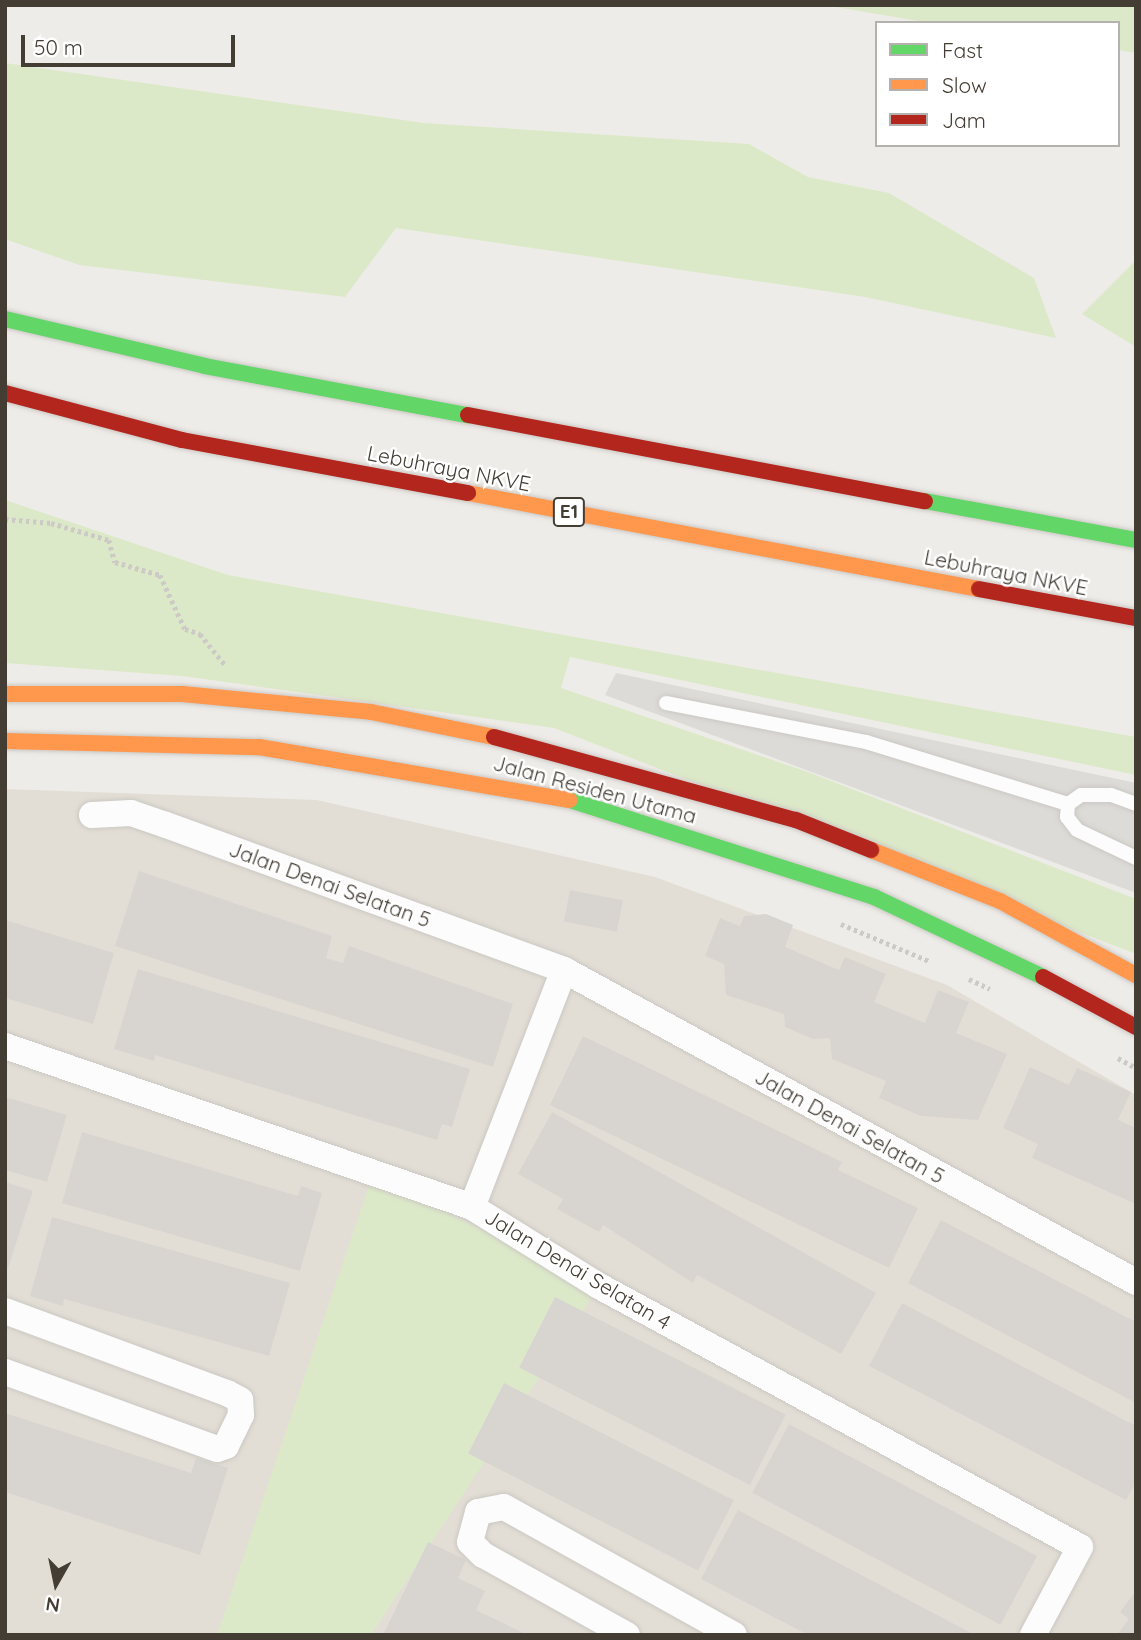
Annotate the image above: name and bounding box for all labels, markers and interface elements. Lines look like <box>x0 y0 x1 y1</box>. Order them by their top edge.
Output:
scale bar <box>24 21 238 65</box>
legend <box>875 21 1120 147</box>
text: 50 m <box>34 34 83 60</box>
text: Fast <box>942 37 983 63</box>
text: Slow <box>942 72 987 98</box>
text: Jam <box>942 107 986 133</box>
street label: Lebuhraya NKVE <box>365 440 533 496</box>
road number: E1 <box>552 496 586 527</box>
street label: Lebuhraya NKVE <box>922 544 1090 600</box>
street label: Jalan Residen Utama <box>491 750 699 828</box>
street label: Jalan Denai Selatan 5 <box>226 836 434 932</box>
street label: Jalan Denai Selatan 5 <box>751 1063 949 1189</box>
street label: Jalan Denai Selatan 4 <box>480 1204 676 1334</box>
north arrow <box>21 1549 91 1619</box>
text: N <box>44 1592 61 1618</box>

